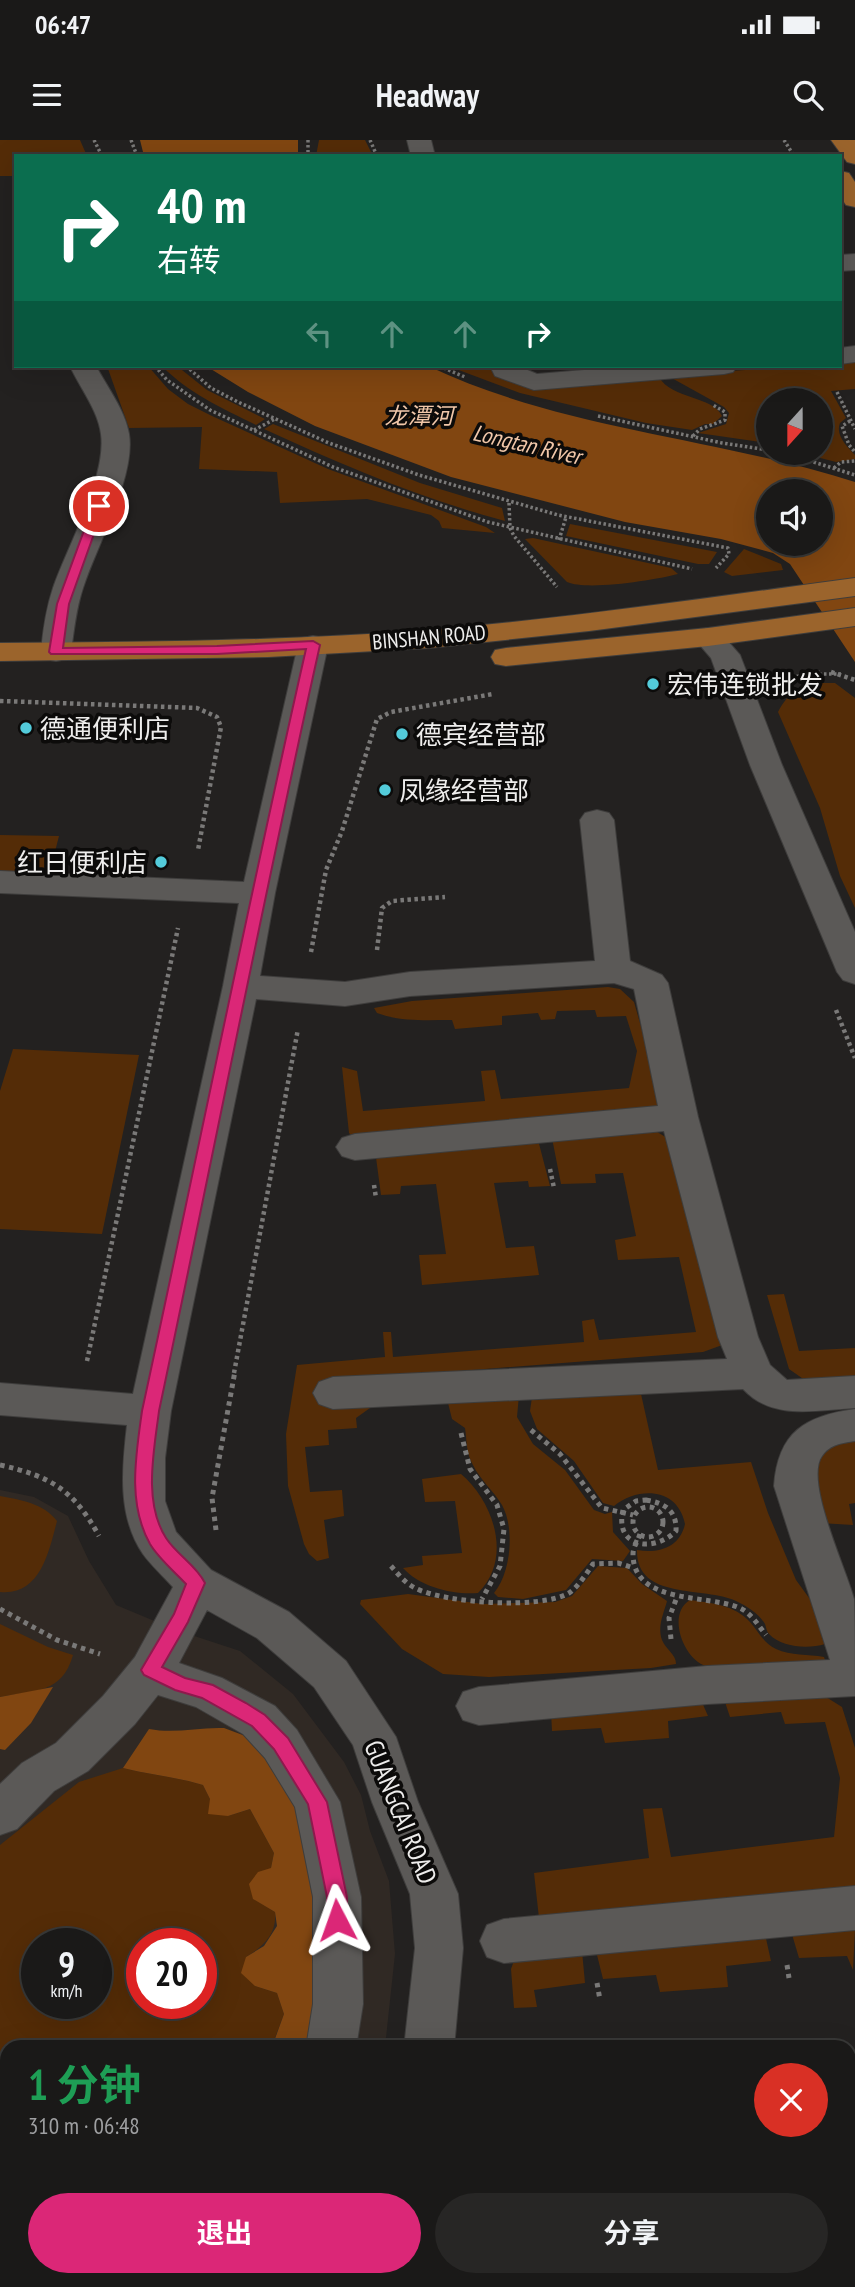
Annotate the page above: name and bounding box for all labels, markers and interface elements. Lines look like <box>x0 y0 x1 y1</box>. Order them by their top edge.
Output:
text: 06:47 <box>35 8 91 41</box>
text: Headway <box>376 74 479 116</box>
icon: menu <box>28 76 66 114</box>
icon: search <box>789 76 827 114</box>
text: 40 m <box>157 173 246 237</box>
icon: right <box>42 182 133 273</box>
text: 右转 <box>157 239 221 281</box>
icon: left <box>300 315 338 353</box>
icon: ahead <box>373 315 411 353</box>
icon: ahead <box>446 315 484 353</box>
icon: right <box>519 315 557 353</box>
north arrow <box>756 388 833 466</box>
map controls <box>756 388 833 556</box>
water label: 龙潭河 <box>385 401 458 430</box>
water label: Longtan River <box>470 418 587 471</box>
pin <box>69 476 129 536</box>
button: sound <box>756 479 833 556</box>
icon: arrive <box>80 487 118 525</box>
street label: BINSHAN ROAD <box>371 619 487 655</box>
place label: 宏伟连锁批发 <box>667 668 823 701</box>
marker: 宏伟连锁批发 <box>645 676 661 692</box>
place label: 德通便利店 <box>40 712 170 745</box>
place label: 德宾经营部 <box>416 718 546 751</box>
marker: 德通便利店 <box>18 720 34 736</box>
marker: 德宾经营部 <box>394 726 410 742</box>
place label: 凤缘经营部 <box>399 774 529 807</box>
marker: 凤缘经营部 <box>377 782 393 798</box>
place label: 红日便利店 <box>17 846 147 879</box>
marker: 红日便利店 <box>153 854 169 870</box>
street label: GUANGCAI ROAD <box>357 1735 445 1889</box>
position arrow <box>300 1883 374 1957</box>
speed limit sign: 20 <box>126 1928 217 2019</box>
text: 9 <box>58 1941 75 1987</box>
text: km/h <box>51 1979 82 2002</box>
text: 1 分钟 <box>28 2057 141 2112</box>
button: close <box>754 2063 828 2137</box>
text: 310 m · 06:48 <box>28 2111 140 2140</box>
button: 退出 <box>28 2193 421 2273</box>
button: 分享 <box>435 2193 828 2273</box>

